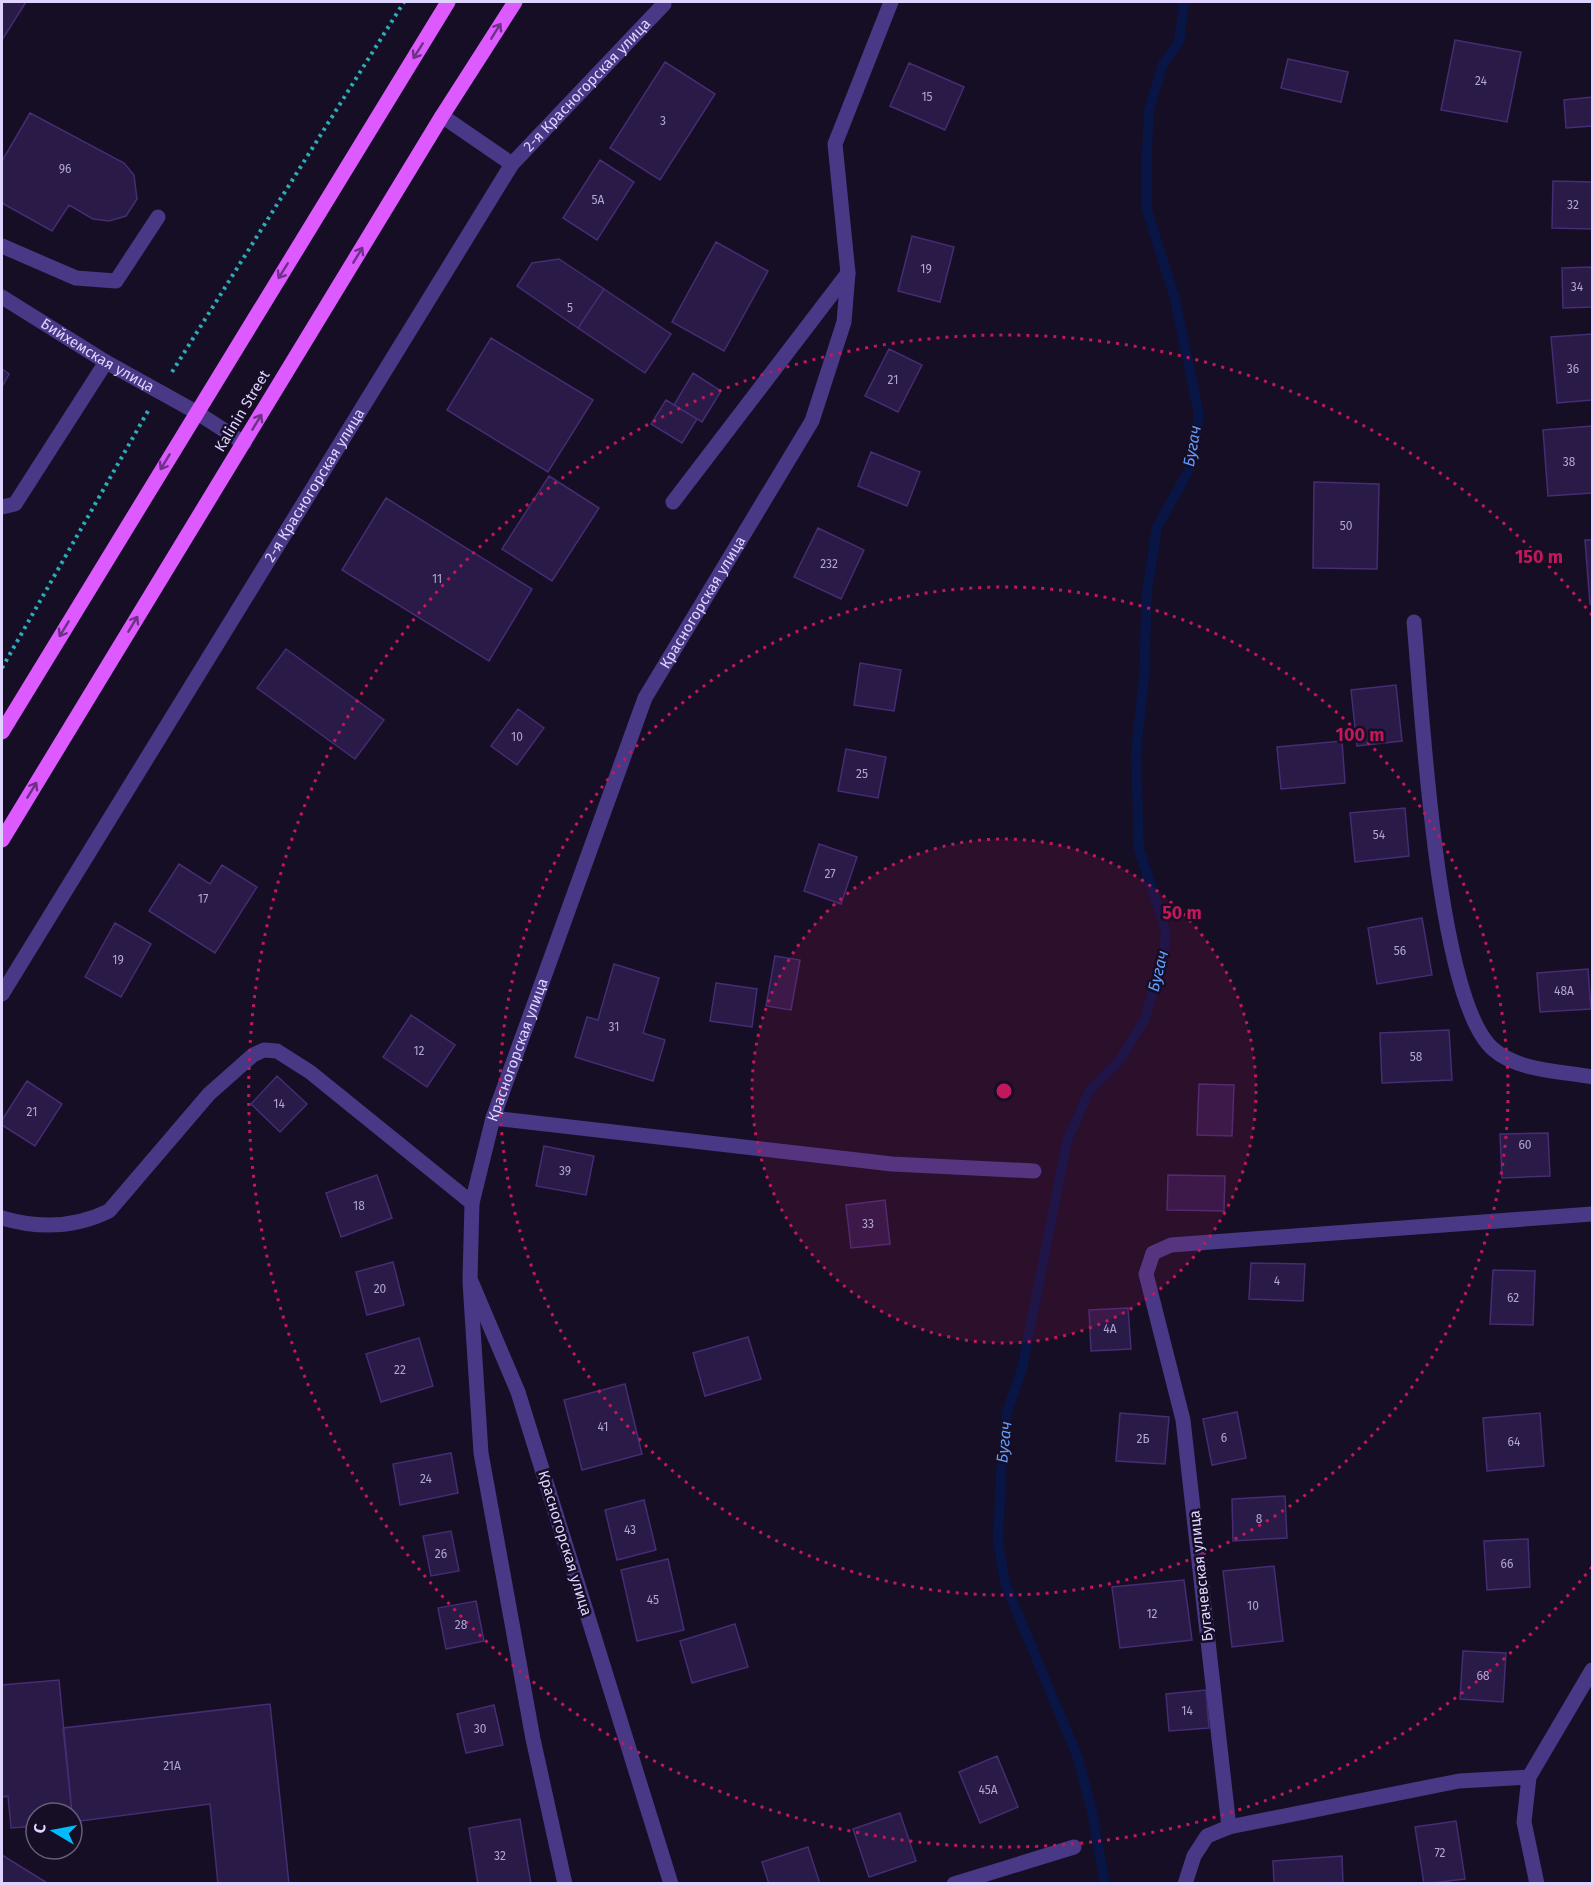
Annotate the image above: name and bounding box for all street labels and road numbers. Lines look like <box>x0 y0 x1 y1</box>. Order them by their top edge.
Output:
street label: 2-я Красногорская улица <box>520 15 654 155</box>
street label: Бийхемская улица <box>37 315 157 396</box>
street label: Kalinin Street <box>211 367 274 455</box>
street label: 2-я Красногорская улица <box>261 405 369 565</box>
street label: Красногорская улица <box>656 533 749 672</box>
street label: Красногорская улица <box>483 976 552 1124</box>
street label: Красногорская улица <box>534 1468 596 1618</box>
street label: Бугачевская улица <box>1185 1510 1217 1642</box>

